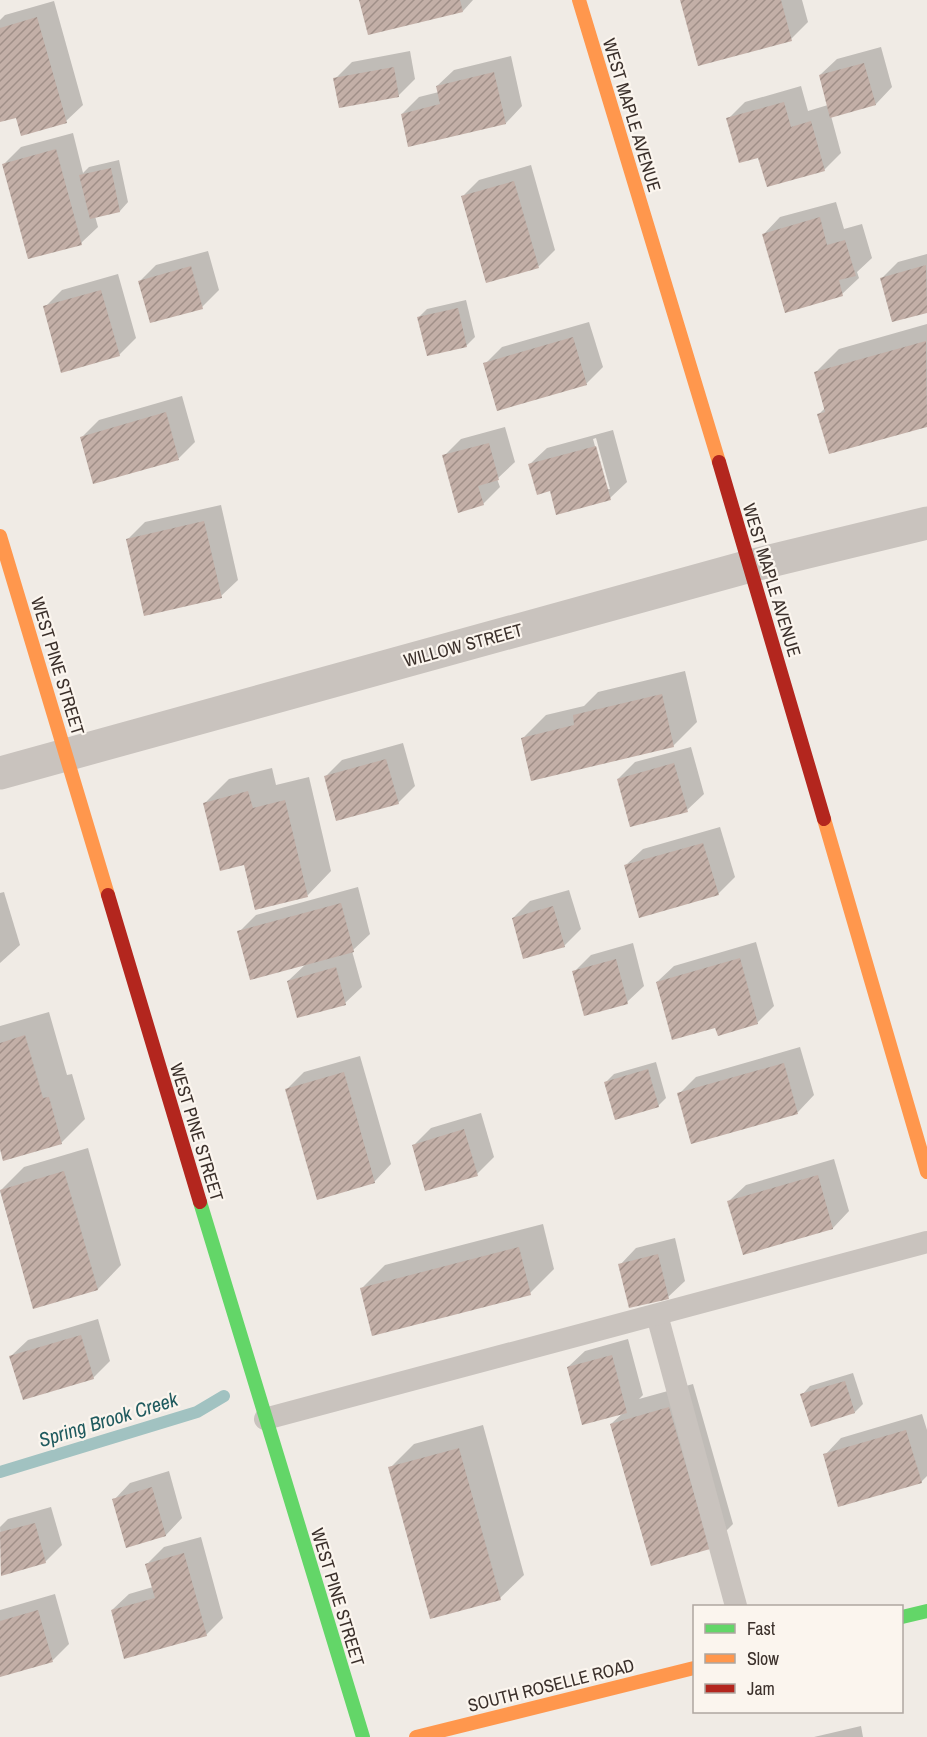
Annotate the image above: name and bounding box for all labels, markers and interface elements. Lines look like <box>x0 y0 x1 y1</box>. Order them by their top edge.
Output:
street label: WEST MAPLE AVENUE <box>597 35 667 195</box>
street label: WEST MAPLE AVENUE <box>737 500 807 660</box>
street label: WEST PINE STREET <box>25 594 91 738</box>
street label: WILLOW STREET <box>401 617 525 673</box>
street label: WEST PINE STREET <box>164 1060 230 1204</box>
water label: Spring Brook Creek <box>35 1385 182 1453</box>
street label: WEST PINE STREET <box>305 1525 371 1669</box>
legend <box>693 1605 903 1713</box>
text: Fast <box>747 1616 775 1641</box>
text: Slow <box>747 1646 779 1671</box>
street label: SOUTH ROSELLE ROAD <box>465 1652 637 1718</box>
text: Jam <box>747 1676 775 1701</box>

